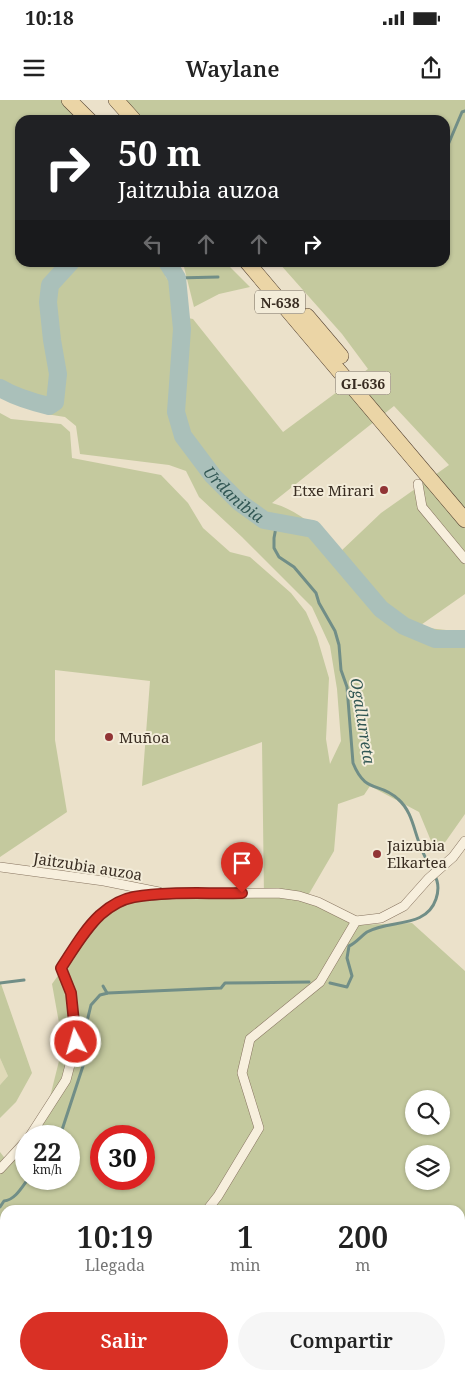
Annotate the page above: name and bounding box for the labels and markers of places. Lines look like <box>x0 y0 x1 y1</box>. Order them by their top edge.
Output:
place label: Etxe Mirari <box>293 480 374 500</box>
marker: Etxe Mirari <box>378 484 390 496</box>
place label: Muñoa <box>119 727 169 747</box>
marker: Muñoa <box>103 731 115 743</box>
place label: Jaizubia Elkartea <box>386 835 447 872</box>
pin <box>221 842 263 893</box>
marker: Jaizubia Elkartea <box>371 848 383 860</box>

